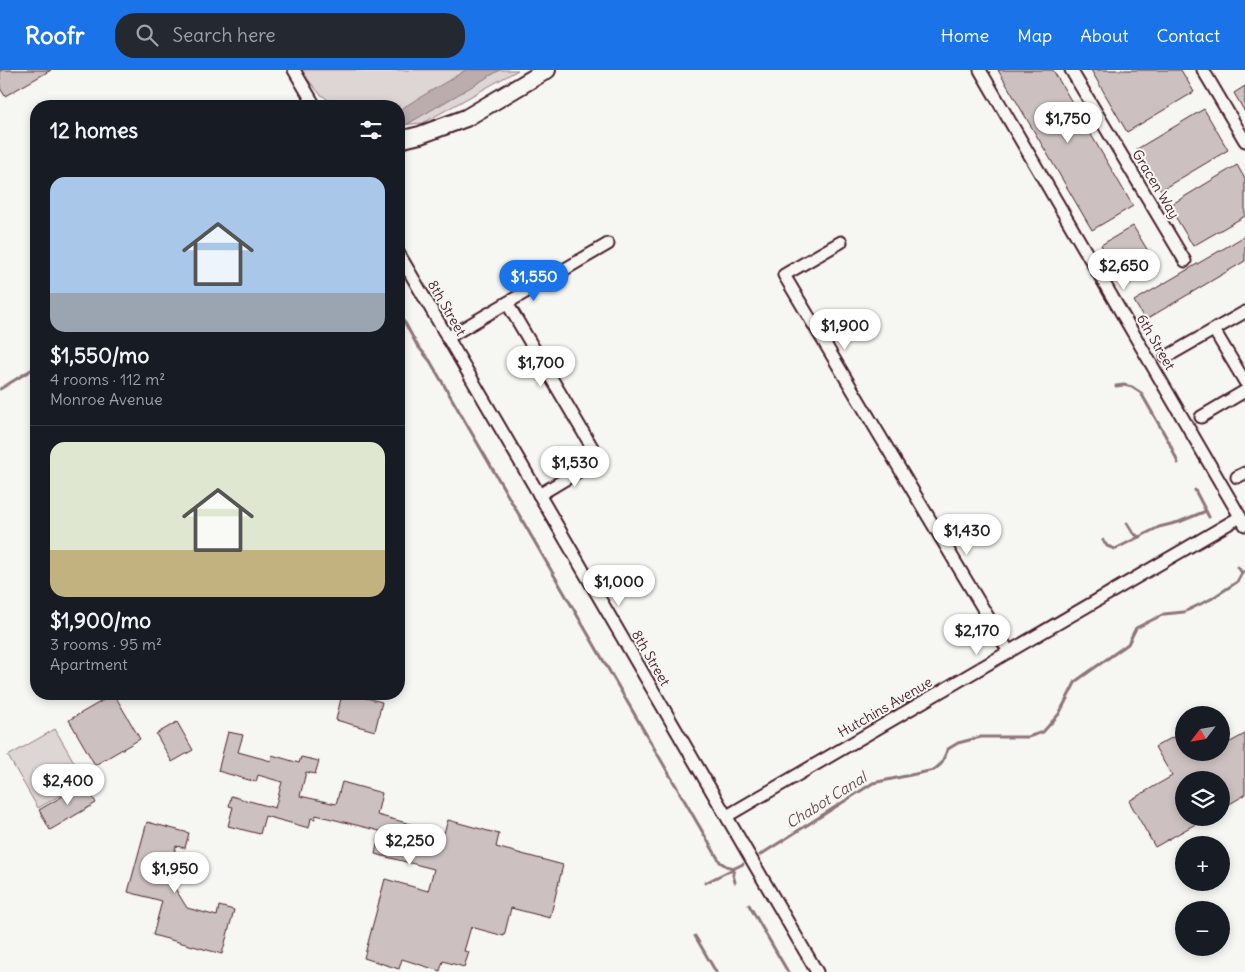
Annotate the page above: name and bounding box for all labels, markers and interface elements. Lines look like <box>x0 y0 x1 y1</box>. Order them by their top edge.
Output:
search box <box>115 13 465 58</box>
text: Roofr <box>25 20 85 50</box>
icon: search <box>133 21 161 49</box>
text: Search here <box>173 23 276 47</box>
text: Home <box>941 24 989 47</box>
text: Map <box>1017 24 1052 47</box>
text: About <box>1080 24 1128 47</box>
text: Contact <box>1156 24 1220 47</box>
pin: $1,750 <box>1027 102 1109 144</box>
text: $1,750 <box>1045 108 1091 128</box>
icon: filters <box>357 116 385 144</box>
text: 12 homes <box>50 117 138 144</box>
street label: Gracen Way <box>1128 146 1184 222</box>
icon: home <box>173 209 263 299</box>
pin: $2,650 <box>1083 248 1165 291</box>
text: $2,650 <box>1099 255 1149 275</box>
pin: $1,550 <box>493 260 575 302</box>
text: $1,550 <box>510 266 558 286</box>
street label: 8th Street <box>424 277 470 339</box>
pin: $1,900 <box>804 308 886 351</box>
street label: 6th Street <box>1133 311 1179 373</box>
text: $1,900 <box>821 315 869 335</box>
text: $1,550/mo <box>50 342 149 369</box>
pin: $1,700 <box>500 346 582 388</box>
text: $1,700 <box>517 352 565 372</box>
text: 4 rooms · 112 m² <box>50 369 165 389</box>
text: Monroe Avenue <box>50 389 163 409</box>
pin: $1,530 <box>534 446 616 488</box>
text: $1,530 <box>551 452 599 472</box>
icon: home <box>173 475 263 565</box>
pin: $1,430 <box>926 514 1008 556</box>
text: $1,430 <box>944 520 990 540</box>
pin: $1,000 <box>578 564 660 607</box>
text: $1,000 <box>594 571 644 591</box>
text: $1,900/mo <box>50 607 151 634</box>
pin: $2,170 <box>936 614 1018 656</box>
text: $2,170 <box>954 620 1000 640</box>
street label: 8th Street <box>628 627 674 689</box>
text: 3 rooms · 95 m² <box>50 634 162 654</box>
text: Apartment <box>50 654 128 674</box>
street label: Hutchins Avenue <box>835 673 935 741</box>
north arrow <box>1175 706 1230 761</box>
map controls <box>1175 706 1230 956</box>
pin: $2,400 <box>27 764 109 806</box>
water label: Chabot Canal <box>782 766 872 832</box>
text: $2,400 <box>43 770 94 790</box>
button: layers <box>1175 771 1230 826</box>
pin: $2,250 <box>369 824 451 866</box>
text: $2,250 <box>385 830 435 850</box>
button: + <box>1175 836 1230 891</box>
pin: $1,950 <box>134 852 216 894</box>
text: $1,950 <box>151 858 199 878</box>
button: − <box>1175 901 1230 956</box>

